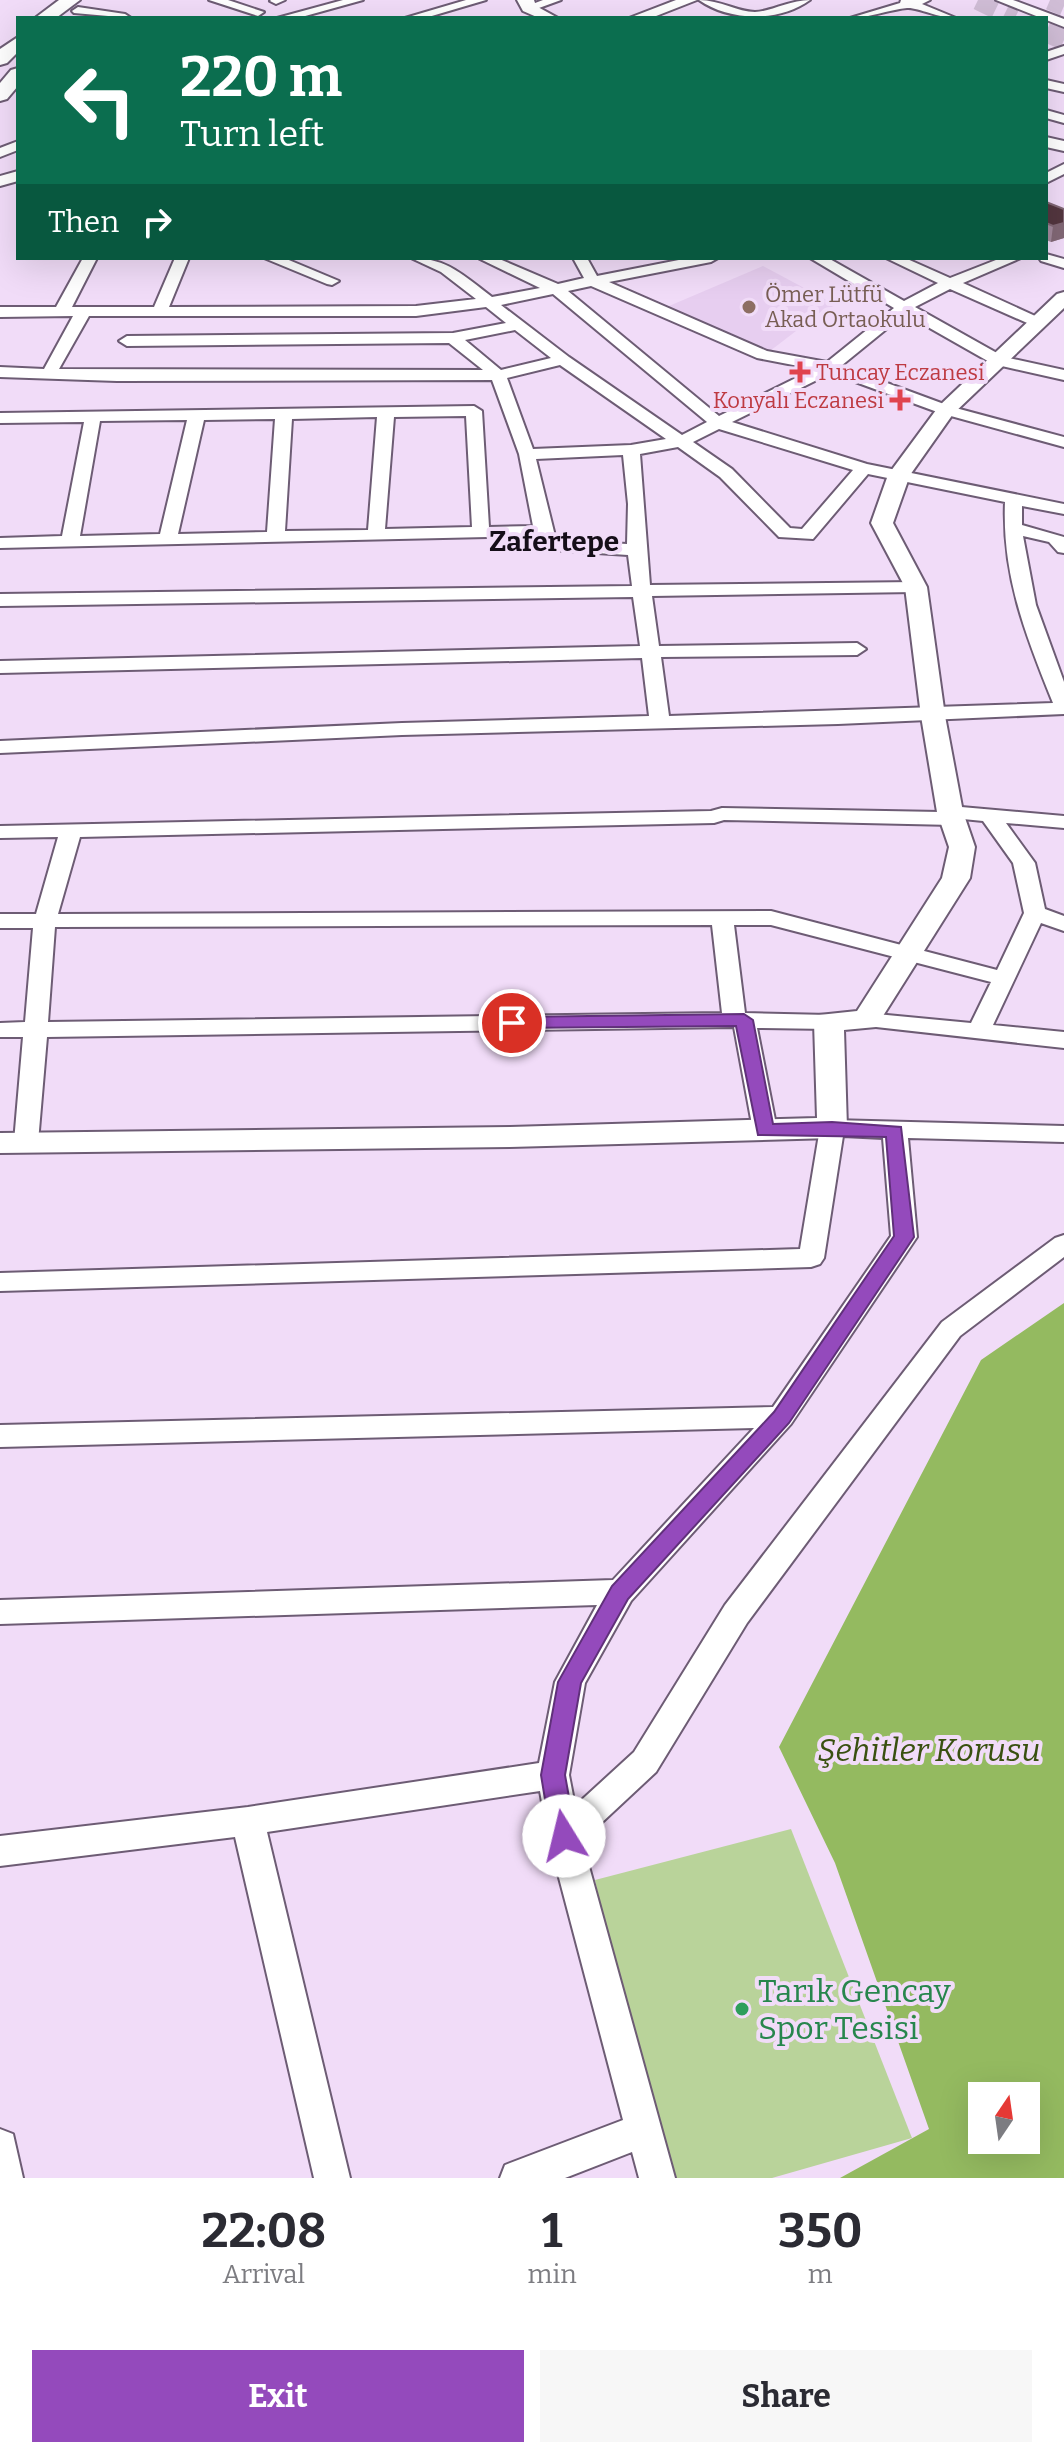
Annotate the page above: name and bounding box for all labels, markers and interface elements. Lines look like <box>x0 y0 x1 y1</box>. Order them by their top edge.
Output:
text: 220 m <box>180 44 342 111</box>
icon: left <box>48 48 152 152</box>
text: Turn left <box>180 112 324 156</box>
icon: right <box>135 200 179 244</box>
text: Then <box>48 204 119 240</box>
place label: Ömer Lütfü Akad Ortaokulu <box>765 281 926 333</box>
marker: Ömer Lütfü Akad Ortaokulu <box>740 298 758 316</box>
place label: Tuncay Eczanesi <box>816 359 985 386</box>
marker: Tuncay Eczanesi <box>791 363 809 381</box>
place label: Konyalı Eczanesi <box>713 387 884 414</box>
marker: Konyalı Eczanesi <box>891 391 909 409</box>
district label: Zafertepe <box>489 525 619 558</box>
pin <box>478 989 546 1057</box>
icon: arrive <box>490 1001 534 1045</box>
park label: Şehitler Korusu <box>817 1731 1041 1769</box>
position arrow <box>522 1794 606 1878</box>
place label: Tarık Gencay Spor Tesisi <box>758 1972 952 2047</box>
marker: Tarık Gencay Spor Tesisi <box>733 2000 751 2018</box>
north arrow <box>968 2082 1040 2154</box>
map controls <box>968 2082 1040 2154</box>
text: 22:08 <box>201 2202 326 2260</box>
text: 1 <box>542 2202 562 2260</box>
text: 350 <box>778 2202 862 2260</box>
text: Arrival <box>223 2259 305 2290</box>
text: min <box>528 2259 577 2290</box>
text: m <box>808 2259 833 2290</box>
button: Exit <box>32 2350 524 2442</box>
button: Share <box>540 2350 1032 2442</box>

